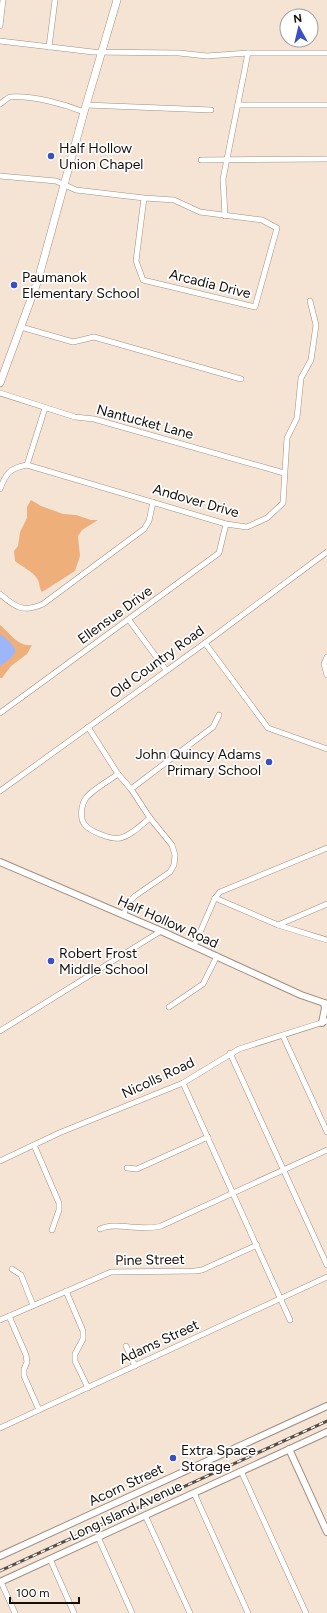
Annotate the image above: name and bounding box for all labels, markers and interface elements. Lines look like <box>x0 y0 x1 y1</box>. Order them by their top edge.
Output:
north arrow <box>279 8 319 48</box>
text: N <box>293 12 303 26</box>
place label: Half Hollow Union Chapel <box>59 140 143 173</box>
marker: Half Hollow Union Chapel <box>46 151 56 161</box>
street label: Arcadia Drive <box>168 266 253 302</box>
place label: Paumanok Elementary School <box>22 269 140 302</box>
marker: Paumanok Elementary School <box>9 280 19 290</box>
street label: Nantucket Lane <box>95 401 196 443</box>
street label: Andover Drive <box>151 481 241 521</box>
street label: Ellensue Drive <box>75 582 156 648</box>
street label: Old Country Road <box>106 622 208 702</box>
place label: John Quincy Adams Primary School <box>135 746 261 779</box>
marker: John Quincy Adams Primary School <box>264 757 274 767</box>
street label: Half Hollow Road <box>115 892 221 952</box>
place label: Robert Frost Middle School <box>59 945 148 978</box>
marker: Robert Frost Middle School <box>46 956 56 966</box>
street label: Nicolls Road <box>119 1054 197 1102</box>
street label: Pine Street <box>115 1251 185 1269</box>
street label: Adams Street <box>117 1316 201 1368</box>
place label: Extra Space Storage <box>181 1442 256 1475</box>
marker: Extra Space Storage <box>168 1453 178 1463</box>
street label: Acorn Street <box>86 1460 166 1510</box>
street label: Long Island Avenue <box>67 1477 185 1545</box>
scale bar <box>10 1579 79 1605</box>
text: 100 m <box>16 1586 50 1600</box>

